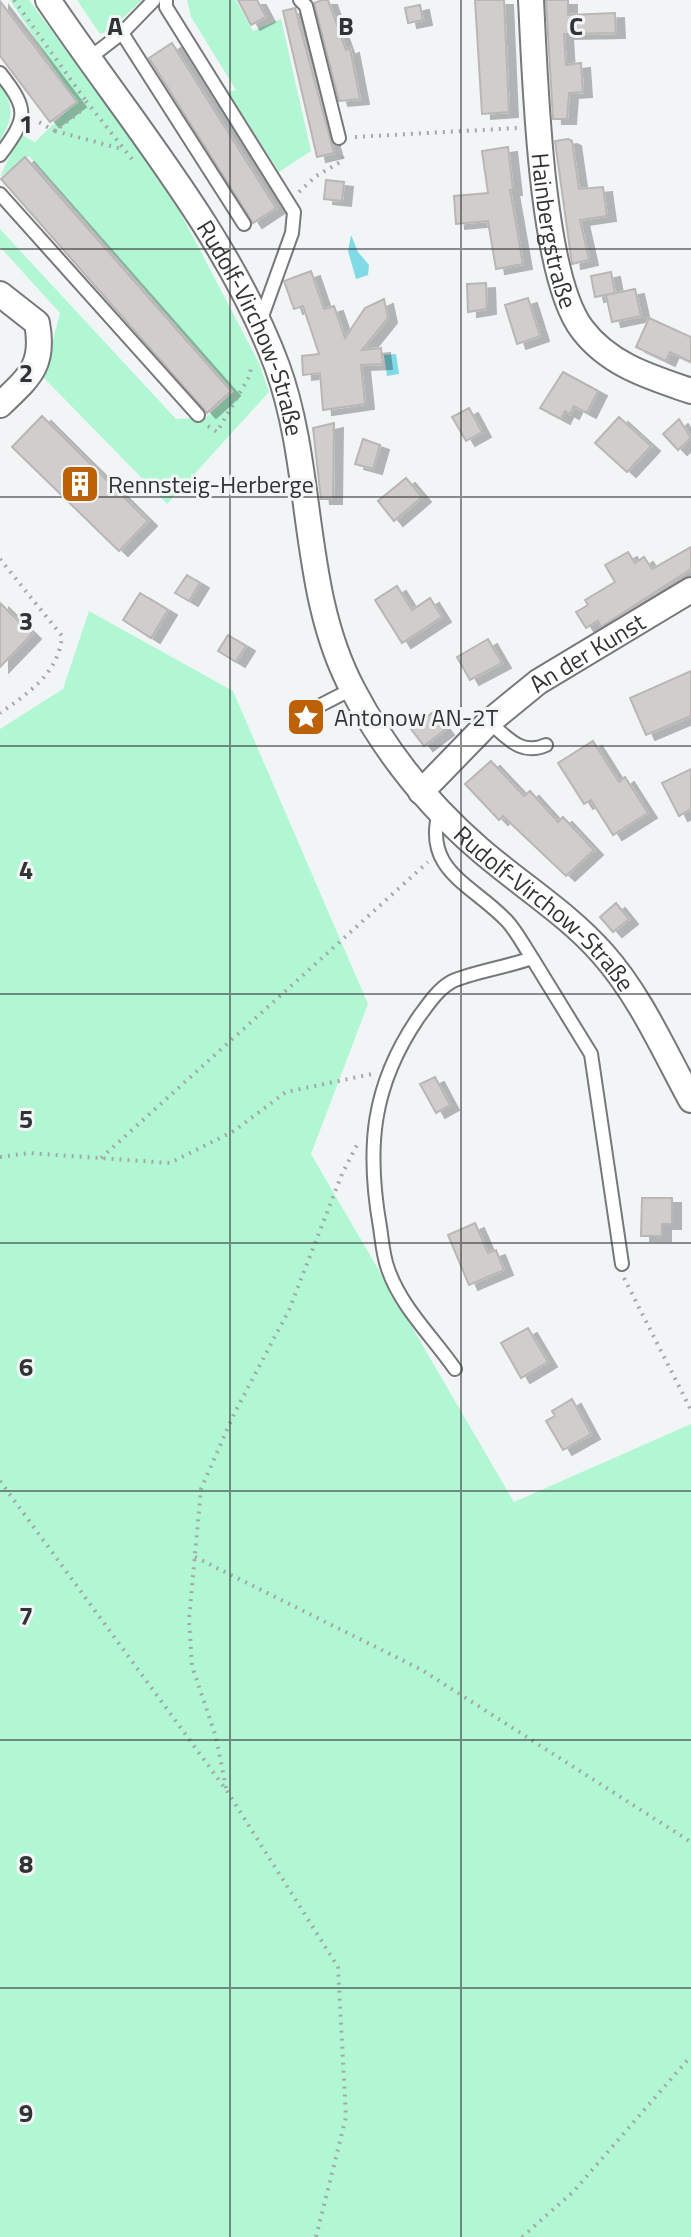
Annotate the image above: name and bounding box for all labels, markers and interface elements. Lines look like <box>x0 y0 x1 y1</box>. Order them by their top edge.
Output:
text: A <box>107 6 123 45</box>
text: B <box>338 6 354 45</box>
text: C <box>569 6 583 45</box>
text: 1 <box>19 104 33 143</box>
street label: Hainbergstraße <box>522 151 587 314</box>
street label: Rudolf-Virchow-Straße <box>188 213 313 439</box>
text: 2 <box>19 353 33 392</box>
building icon: Rennsteig-Herberge <box>59 463 101 505</box>
place label: Rennsteig-Herberge <box>108 466 314 502</box>
text: 3 <box>19 601 33 640</box>
street label: An der Kunst <box>521 603 652 701</box>
place icon: Antonow AN-2T <box>285 696 327 738</box>
place label: Antonow AN-2T <box>334 699 499 735</box>
street label: Rudolf-Virchow-Straße <box>446 817 644 998</box>
text: 4 <box>19 850 33 889</box>
text: 5 <box>19 1099 33 1138</box>
text: 6 <box>19 1347 33 1386</box>
text: 7 <box>19 1596 33 1635</box>
text: 8 <box>19 1844 33 1883</box>
text: 9 <box>19 2093 33 2132</box>

